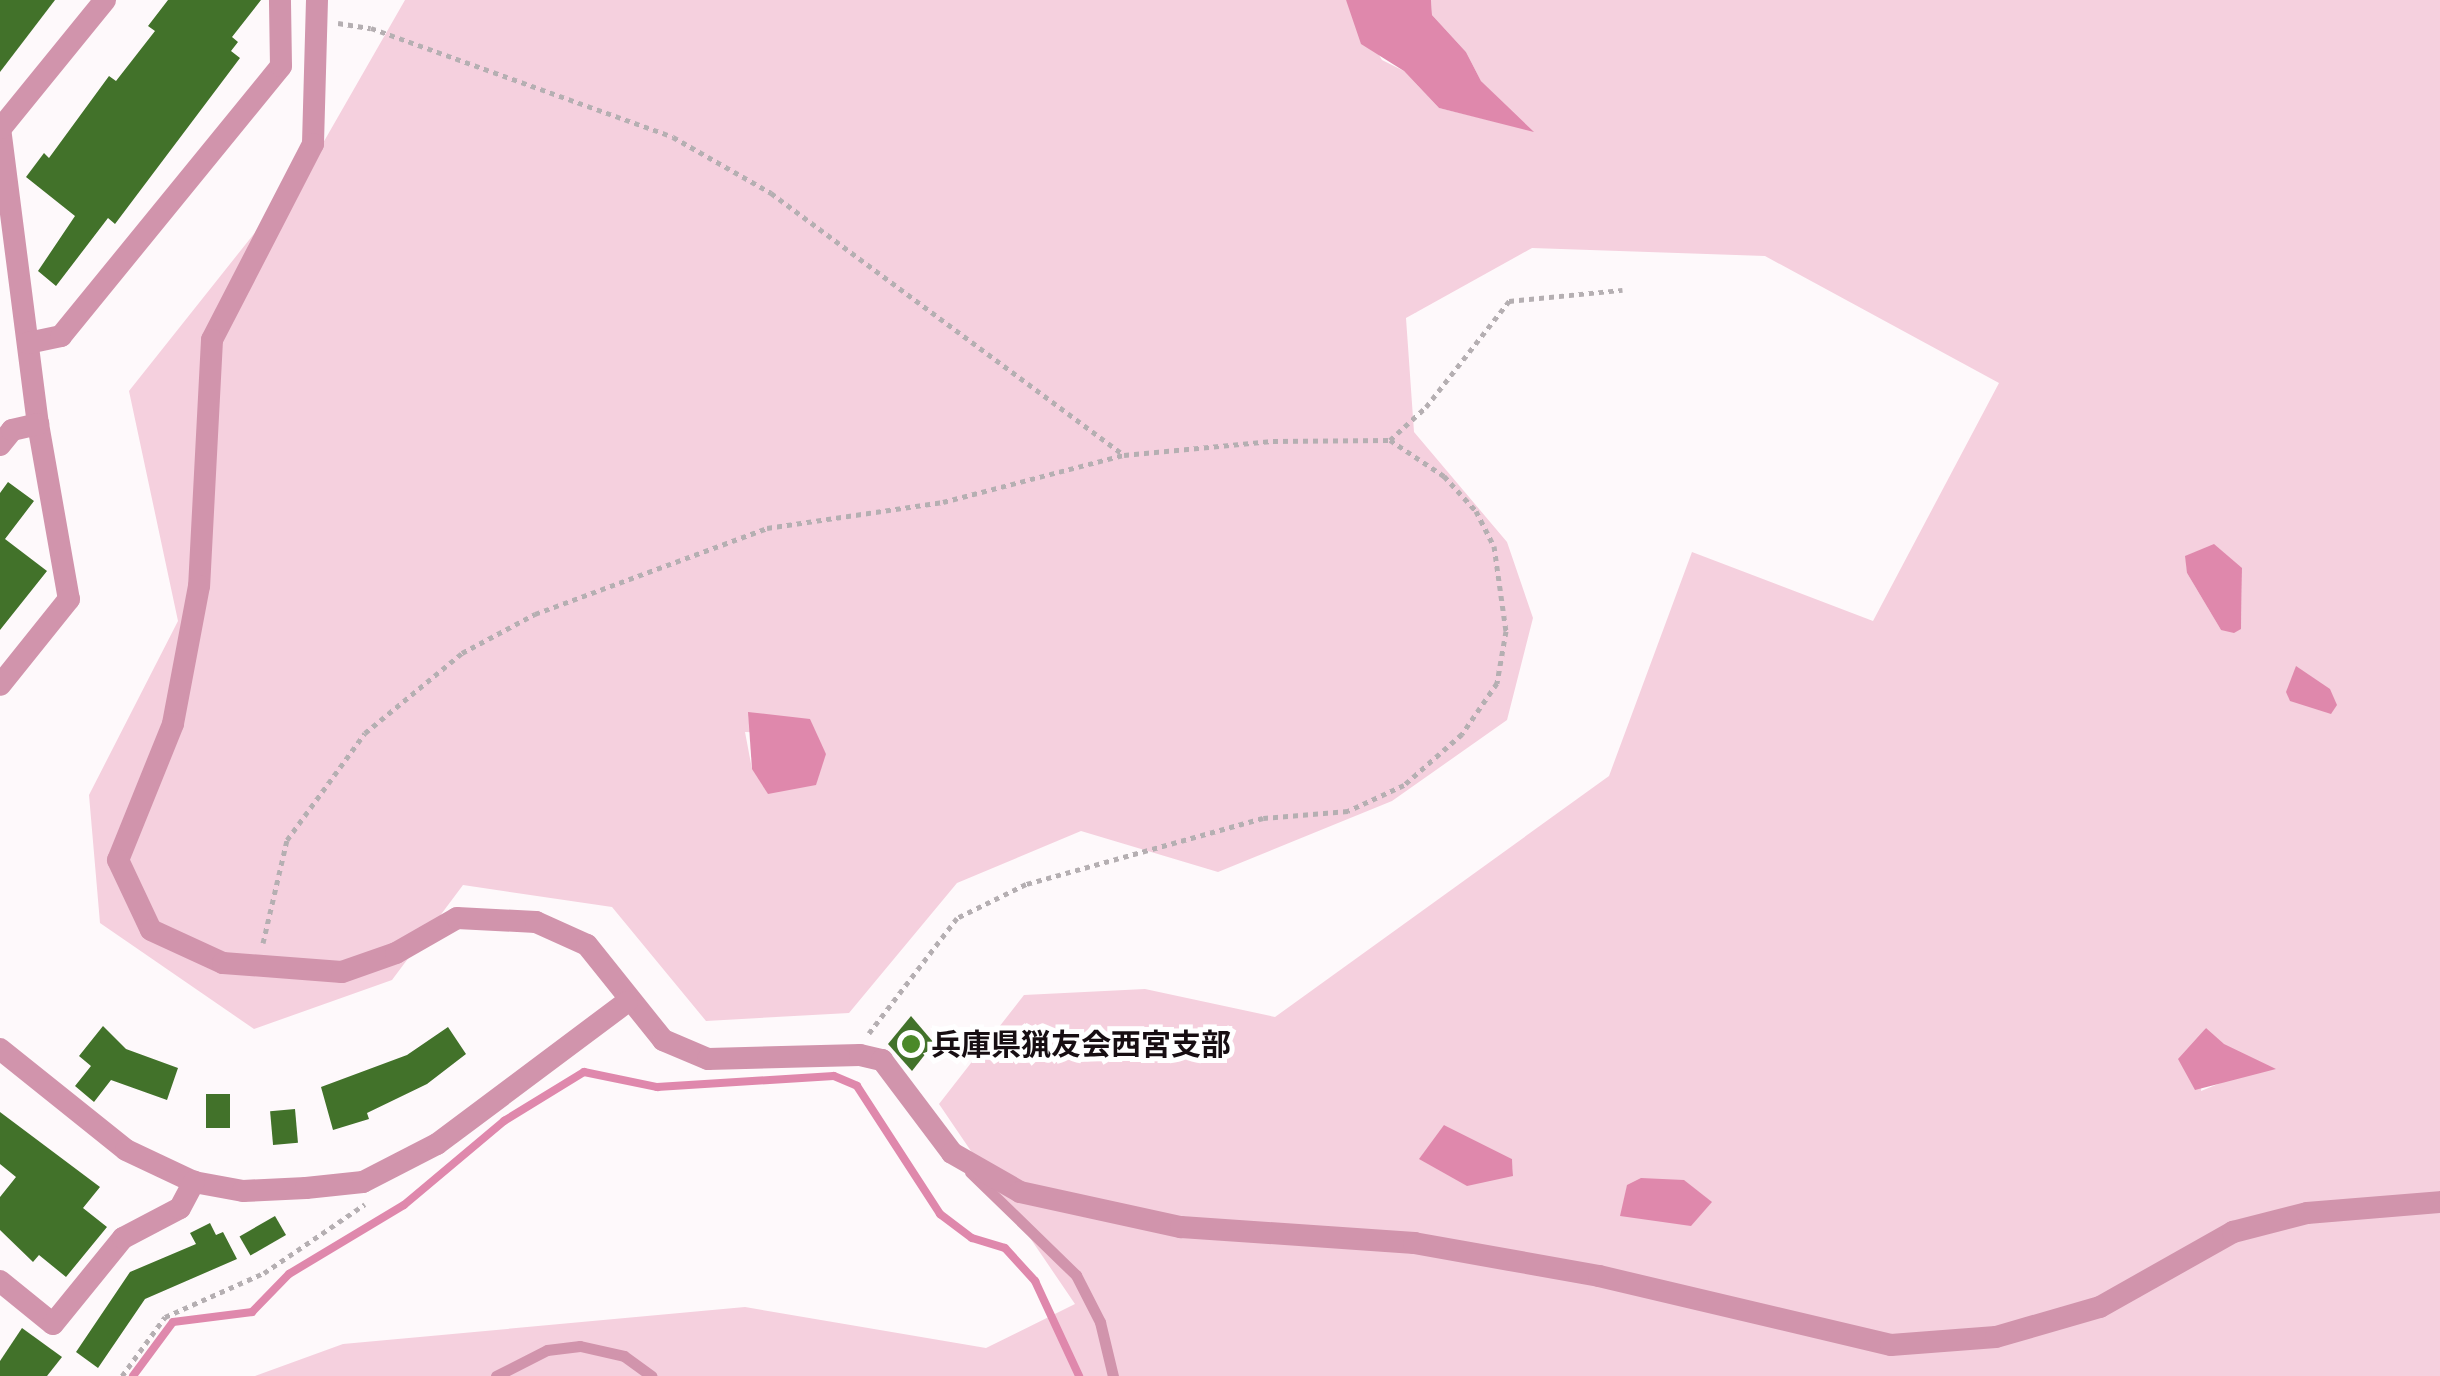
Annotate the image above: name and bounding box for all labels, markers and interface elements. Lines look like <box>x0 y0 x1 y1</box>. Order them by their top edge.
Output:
place label: 兵庫県猟友会西宮支部 <box>931 1026 1231 1062</box>
marker: 兵庫県猟友会西宮支部 <box>900 1033 922 1055</box>

